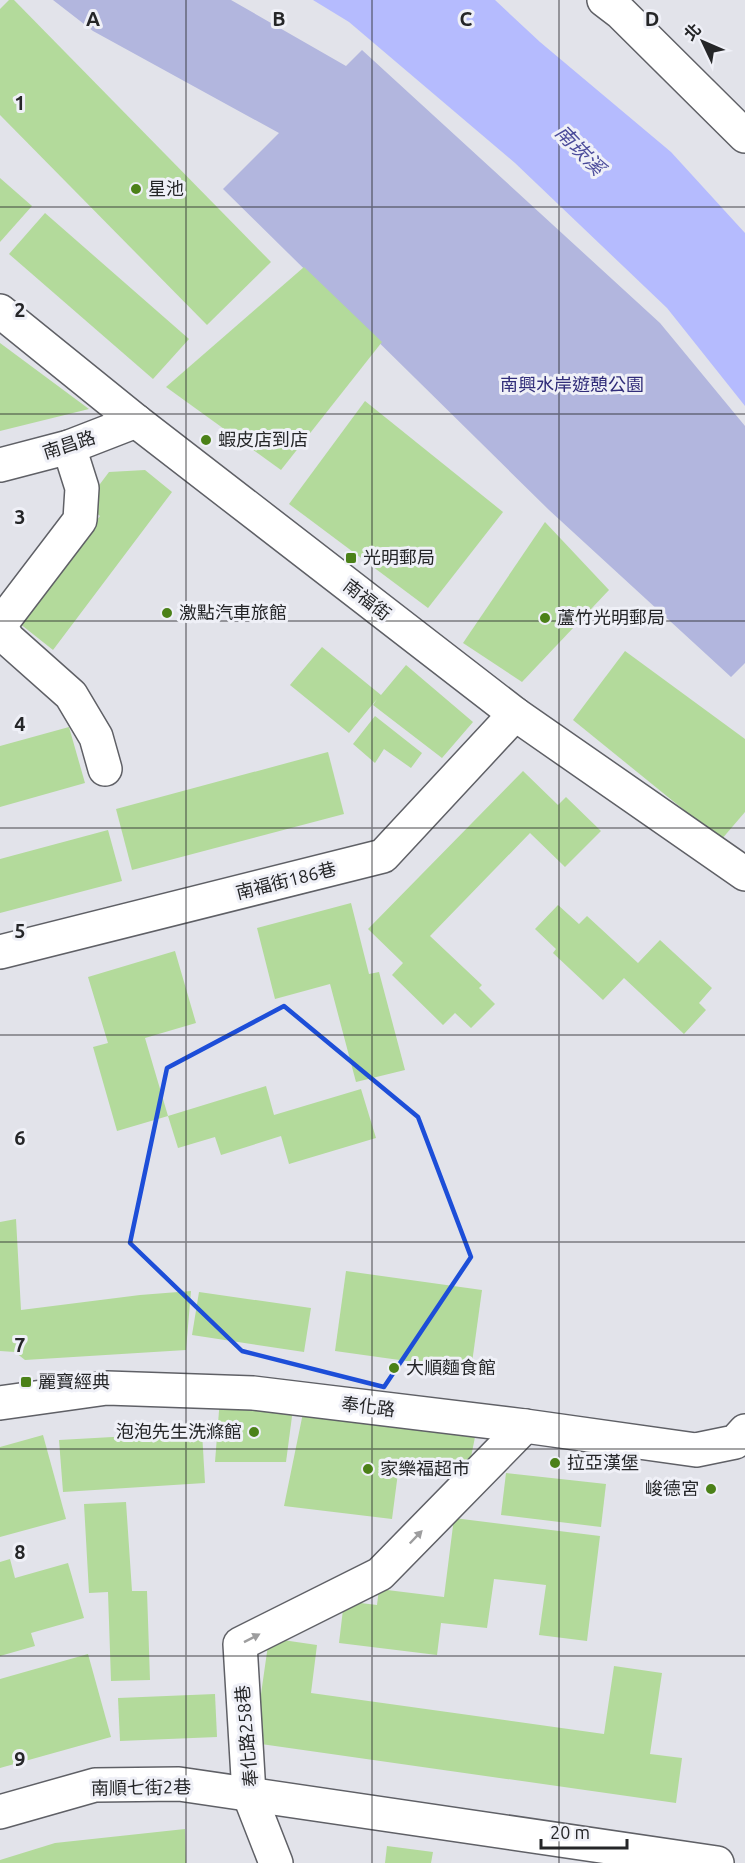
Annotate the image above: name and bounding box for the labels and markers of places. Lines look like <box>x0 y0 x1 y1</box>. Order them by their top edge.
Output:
place label: 星池 <box>148 178 184 198</box>
marker: 星池 <box>129 182 143 196</box>
place label: 蝦皮店到店 <box>218 429 308 449</box>
marker: 蝦皮店到店 <box>199 433 213 447</box>
place label: 光明郵局 <box>363 547 435 567</box>
marker: 光明郵局 <box>344 551 358 565</box>
place label: 激點汽車旅館 <box>179 602 287 622</box>
marker: 激點汽車旅館 <box>160 606 174 620</box>
place label: 蘆竹光明郵局 <box>557 607 665 627</box>
marker: 蘆竹光明郵局 <box>538 611 552 625</box>
place label: 大順麵食館 <box>406 1357 496 1377</box>
marker: 大順麵食館 <box>387 1361 401 1375</box>
place label: 麗寶經典 <box>38 1371 110 1391</box>
marker: 麗寶經典 <box>19 1375 33 1389</box>
place label: 泡泡先生洗滌館 <box>116 1421 242 1441</box>
marker: 泡泡先生洗滌館 <box>247 1425 261 1439</box>
place label: 拉亞漢堡 <box>567 1452 639 1472</box>
marker: 拉亞漢堡 <box>548 1456 562 1470</box>
place label: 家樂福超市 <box>380 1458 470 1478</box>
marker: 家樂福超市 <box>361 1462 375 1476</box>
place label: 峻德宮 <box>645 1478 699 1498</box>
marker: 峻德宮 <box>704 1482 718 1496</box>

